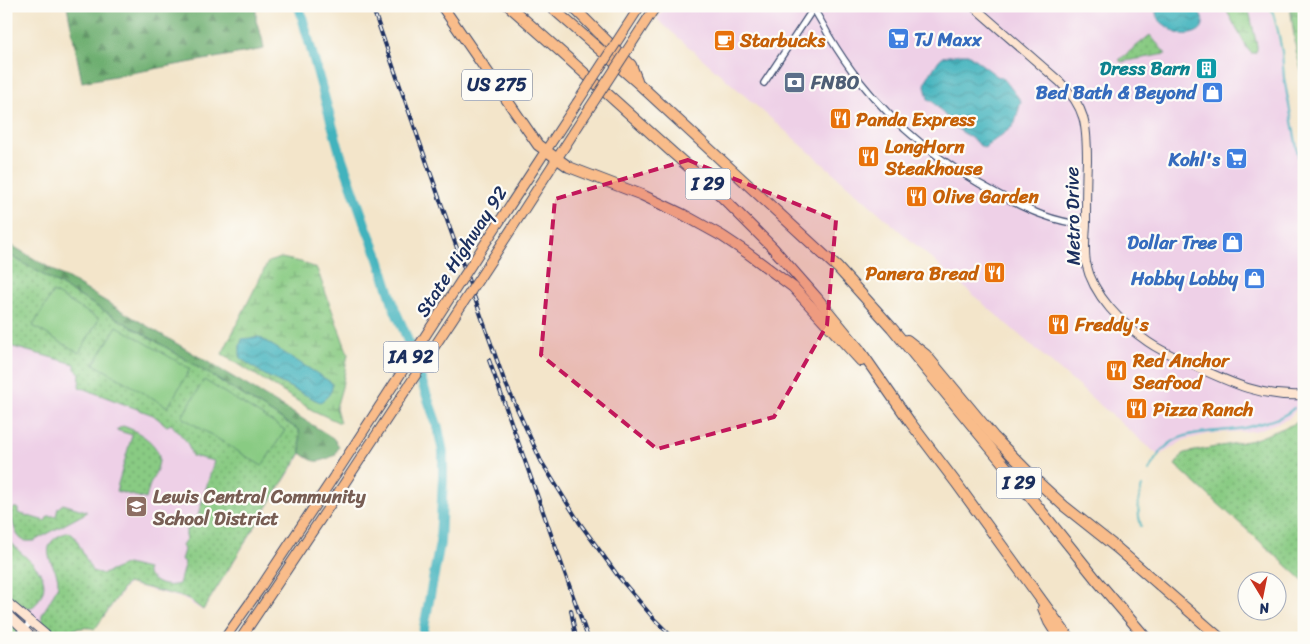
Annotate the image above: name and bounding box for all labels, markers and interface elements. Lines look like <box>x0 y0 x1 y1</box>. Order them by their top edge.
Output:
place label: TJ Maxx <box>914 23 983 56</box>
place label: Starbucks <box>739 24 826 57</box>
supermarket icon: TJ Maxx <box>886 27 910 51</box>
cafe icon: Starbucks <box>712 28 736 52</box>
place label: Dress Barn <box>1100 52 1191 85</box>
building icon: Dress Barn <box>1194 56 1218 80</box>
place label: FNBO <box>810 66 859 99</box>
road number: US 275 <box>462 70 532 100</box>
bank icon: FNBO <box>783 70 807 94</box>
place label: Bed Bath & Beyond <box>1036 76 1198 109</box>
shop icon: Bed Bath & Beyond <box>1200 80 1224 104</box>
place label: Panda Express <box>856 103 977 136</box>
restaurant icon: Panda Express <box>828 107 852 131</box>
place label: LongHorn Steakhouse <box>884 130 983 185</box>
place label: Kohl's <box>1168 143 1221 176</box>
restaurant icon: LongHorn Steakhouse <box>857 145 881 169</box>
supermarket icon: Kohl's <box>1224 147 1248 171</box>
street label: Metro Drive <box>1055 166 1090 266</box>
road number: I 29 <box>686 168 730 200</box>
street label: State Highway 92 <box>406 179 516 324</box>
place label: Olive Garden <box>933 180 1039 213</box>
restaurant icon: Olive Garden <box>905 184 929 208</box>
place label: Dollar Tree <box>1127 226 1217 259</box>
shop icon: Dollar Tree <box>1221 230 1245 254</box>
place label: Panera Bread <box>866 257 980 290</box>
restaurant icon: Panera Bread <box>982 261 1006 285</box>
place label: Hobby Lobby <box>1130 262 1239 295</box>
shop icon: Hobby Lobby <box>1242 266 1266 290</box>
place label: Freddy's <box>1074 308 1150 341</box>
restaurant icon: Freddy's <box>1047 312 1071 336</box>
road number: IA 92 <box>384 342 438 372</box>
place label: Red Anchor Seafood <box>1132 344 1231 399</box>
restaurant icon: Red Anchor Seafood <box>1105 359 1129 383</box>
place label: Pizza Ranch <box>1153 393 1253 426</box>
restaurant icon: Pizza Ranch <box>1125 397 1149 421</box>
road number: I 29 <box>996 468 1042 498</box>
place label: Lewis Central Community School District <box>152 480 367 535</box>
school or university icon: Lewis Central Community School District <box>125 495 149 519</box>
north arrow <box>1238 572 1288 622</box>
text: N <box>1257 595 1272 622</box>

